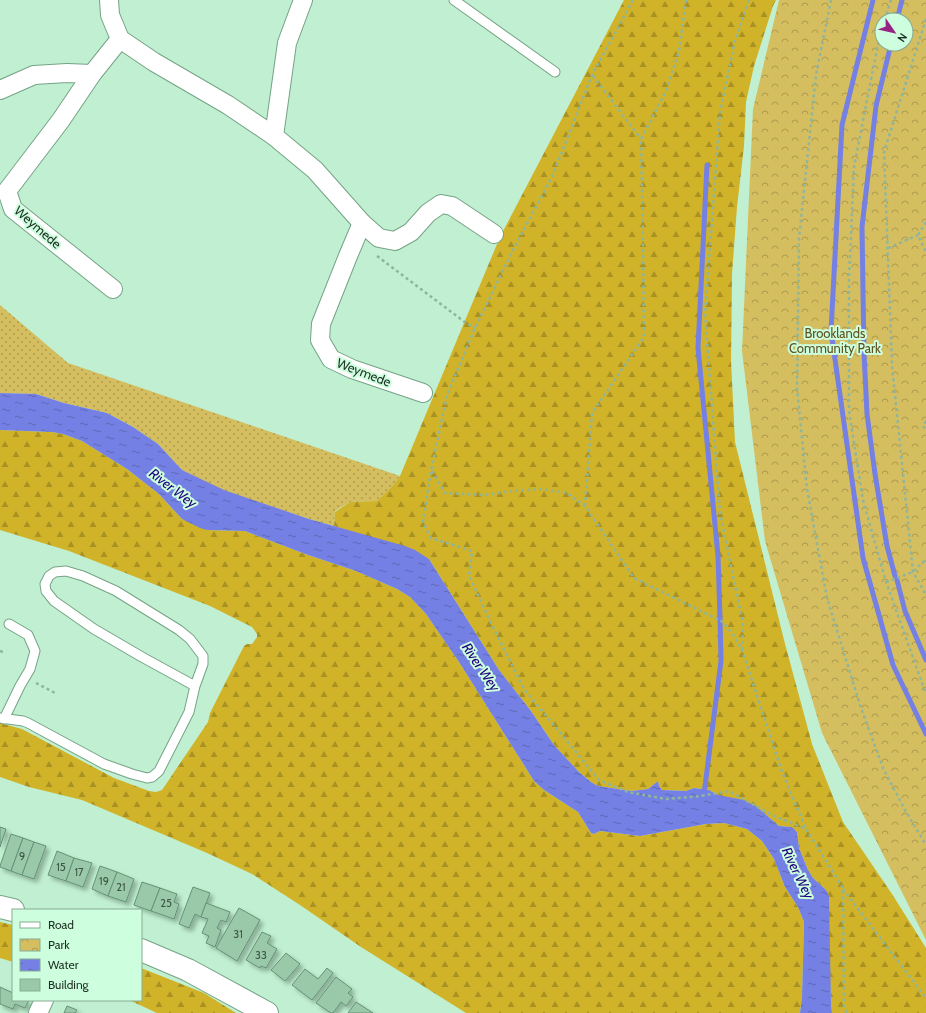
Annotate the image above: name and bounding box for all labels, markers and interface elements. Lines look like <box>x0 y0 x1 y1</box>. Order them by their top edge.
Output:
north arrow <box>874 12 914 52</box>
text: N <box>894 30 910 45</box>
street label: Weymede <box>11 202 65 252</box>
park label: Brooklands Community Park <box>789 325 881 356</box>
street label: Weymede <box>335 354 394 390</box>
water label: River Wey <box>146 464 201 512</box>
water label: River Wey <box>458 639 504 695</box>
water label: River Wey <box>778 844 818 902</box>
house number: 9 <box>19 849 25 863</box>
house number: 15 <box>56 860 66 874</box>
house number: 17 <box>74 865 84 879</box>
house number: 19 <box>99 874 109 888</box>
house number: 21 <box>116 880 126 894</box>
house number: 25 <box>160 896 172 910</box>
legend <box>12 909 142 1001</box>
text: Road <box>48 917 74 932</box>
house number: 31 <box>233 927 243 941</box>
text: Park <box>48 937 70 952</box>
house number: 33 <box>255 948 267 962</box>
text: Water <box>48 957 79 972</box>
text: Building <box>48 977 90 992</box>

